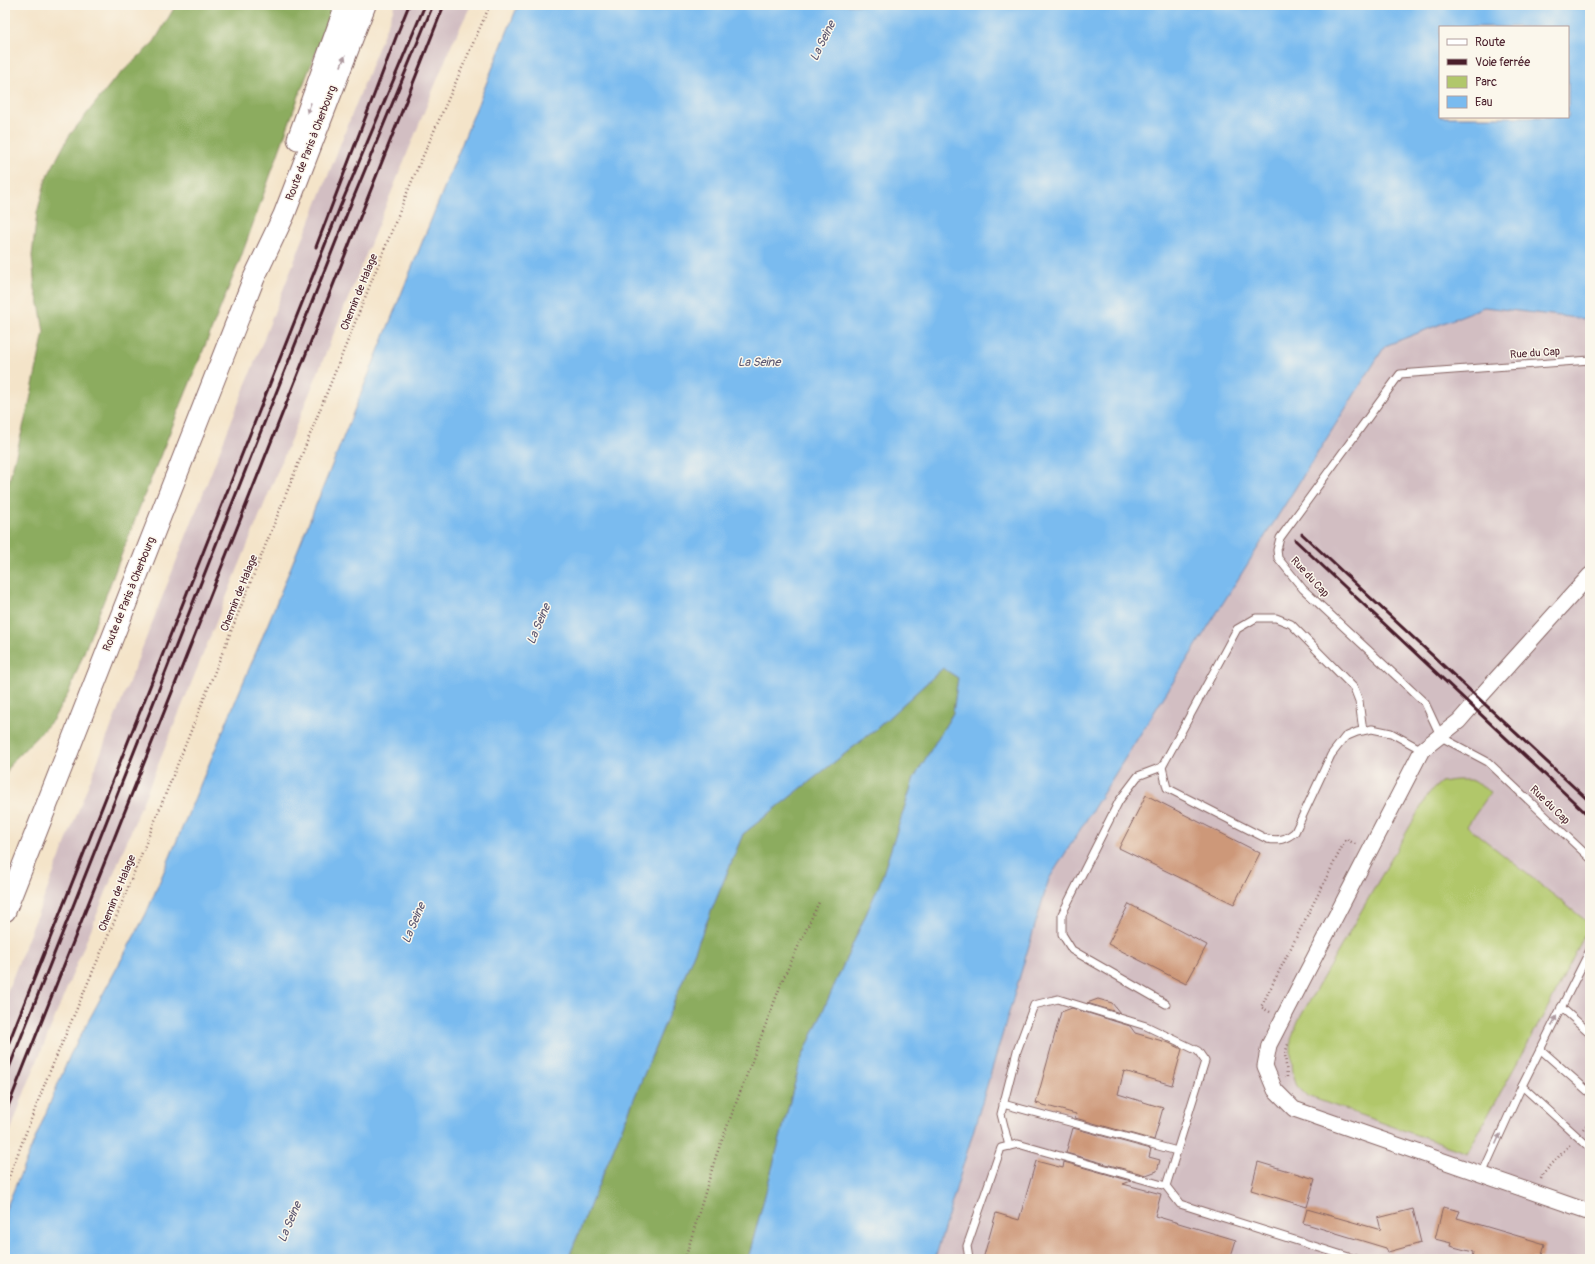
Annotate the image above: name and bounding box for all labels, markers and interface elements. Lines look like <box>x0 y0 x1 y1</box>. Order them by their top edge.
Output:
water label: La Seine <box>807 18 840 63</box>
legend <box>1439 26 1569 118</box>
text: Route <box>1475 35 1505 50</box>
one-way arrow <box>340 55 346 67</box>
text: Voie ferrée <box>1475 55 1530 70</box>
text: Parc <box>1475 75 1497 90</box>
street label: Route de Paris à Cherbourg <box>283 83 339 202</box>
text: Eau <box>1475 95 1493 110</box>
one-way arrow <box>306 102 312 114</box>
street label: Chemin de Halage <box>338 251 381 332</box>
street label: Rue du Cap <box>1510 345 1560 361</box>
water label: La Seine <box>738 355 781 370</box>
street label: Route de Paris à Cherbourg <box>100 534 158 653</box>
street label: Chemin de Halage <box>218 552 261 633</box>
street label: Rue du Cap <box>1288 554 1332 600</box>
water label: La Seine <box>524 600 555 647</box>
street label: Rue du Cap <box>1527 783 1573 827</box>
street label: Chemin de Halage <box>96 852 139 933</box>
water label: La Seine <box>399 899 430 946</box>
one-way arrow <box>1551 1016 1557 1027</box>
one-way arrow <box>1495 1133 1501 1144</box>
water label: La Seine <box>275 1198 306 1245</box>

